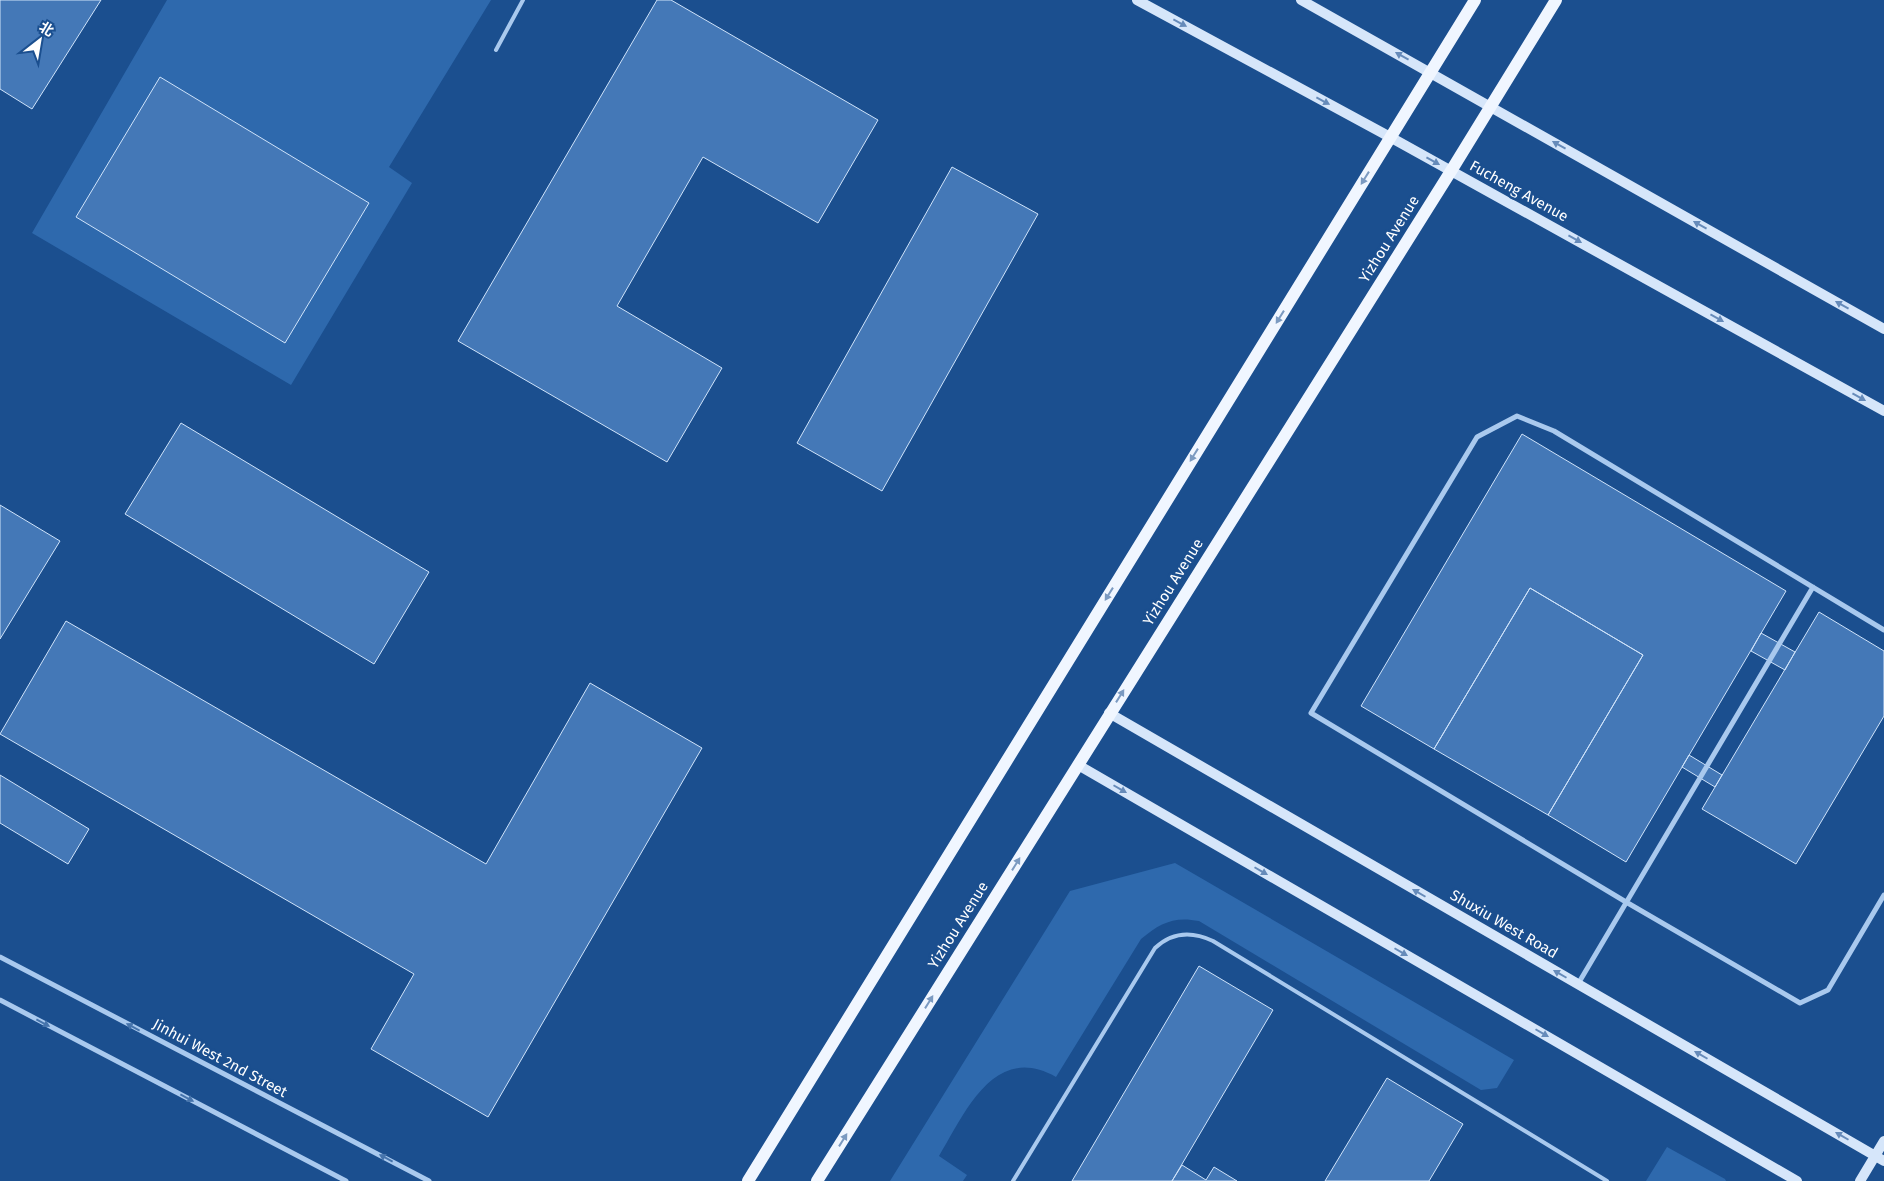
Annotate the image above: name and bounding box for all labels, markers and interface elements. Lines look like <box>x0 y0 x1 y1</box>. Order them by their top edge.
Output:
north arrow <box>15 15 65 65</box>
text: 北 <box>36 18 57 40</box>
one-way arrow <box>1173 19 1187 27</box>
one-way arrow <box>1395 52 1409 61</box>
one-way arrow <box>1316 96 1330 105</box>
one-way arrow <box>1551 141 1566 149</box>
one-way arrow <box>1426 156 1440 165</box>
street label: Fucheng Avenue <box>1467 156 1571 226</box>
one-way arrow <box>1360 172 1369 185</box>
street label: Yizhou Avenue <box>1355 192 1423 286</box>
one-way arrow <box>1693 221 1707 229</box>
one-way arrow <box>1568 235 1582 244</box>
one-way arrow <box>1834 301 1849 309</box>
one-way arrow <box>1275 310 1284 323</box>
one-way arrow <box>1710 314 1724 323</box>
one-way arrow <box>1852 393 1866 402</box>
one-way arrow <box>1190 449 1199 462</box>
street label: Yizhou Avenue <box>1139 535 1207 629</box>
one-way arrow <box>1105 587 1114 600</box>
one-way arrow <box>1115 690 1124 703</box>
one-way arrow <box>1113 785 1128 793</box>
one-way arrow <box>1011 858 1020 871</box>
one-way arrow <box>1254 866 1267 875</box>
street label: Yizhou Avenue <box>924 878 992 972</box>
street label: Shuxiu West Road <box>1447 886 1561 962</box>
one-way arrow <box>1413 888 1426 897</box>
one-way arrow <box>1394 948 1409 956</box>
one-way arrow <box>1553 970 1567 979</box>
one-way arrow <box>925 995 934 1009</box>
street label: Jinhui West 2nd Street <box>150 1015 291 1101</box>
one-way arrow <box>36 1019 50 1027</box>
one-way arrow <box>127 1022 140 1031</box>
one-way arrow <box>1536 1029 1549 1038</box>
one-way arrow <box>1694 1051 1707 1060</box>
one-way arrow <box>180 1094 194 1102</box>
one-way arrow <box>1835 1132 1848 1141</box>
one-way arrow <box>838 1133 848 1146</box>
one-way arrow <box>379 1154 393 1163</box>

